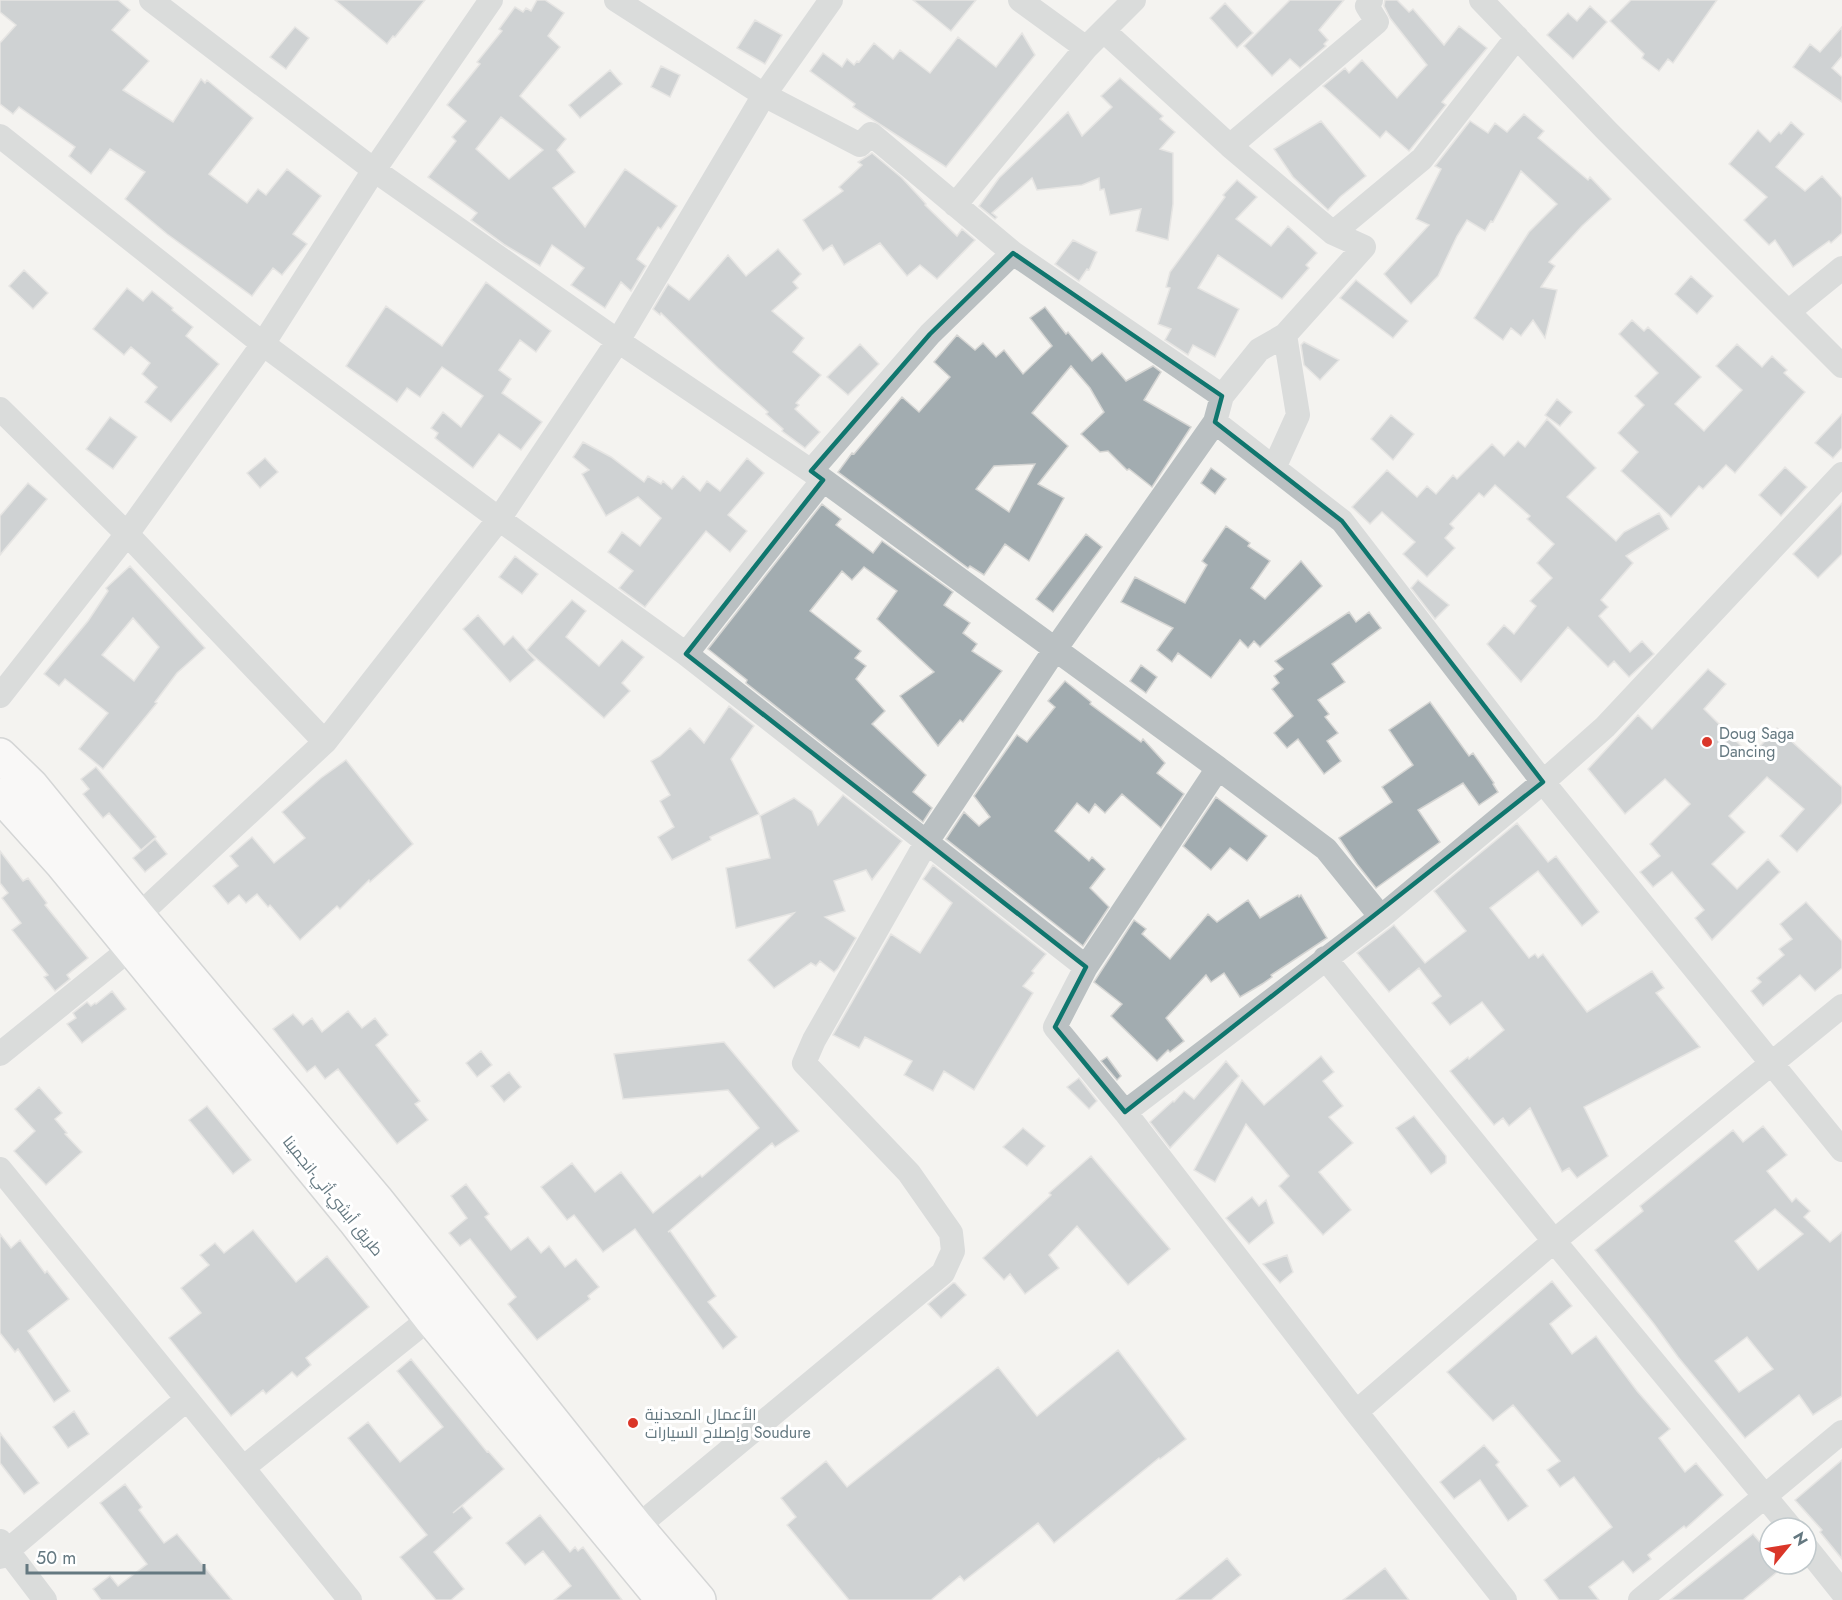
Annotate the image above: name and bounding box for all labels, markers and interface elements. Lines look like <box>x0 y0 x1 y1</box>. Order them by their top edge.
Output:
place label: Doug Saga Dancing <box>1719 722 1794 763</box>
marker: Doug Saga Dancing <box>1700 735 1714 749</box>
street label: طريق أبشي-أتي-انجمينا <box>276 1131 389 1262</box>
place label: الأعمال المعدنية وإصلاح السيارات Soudure <box>645 1403 811 1444</box>
marker: الأعمال المعدنية وإصلاح السيارات Soudure <box>626 1416 640 1430</box>
north arrow <box>1758 1516 1818 1576</box>
text: N <box>1787 1527 1814 1550</box>
scale bar <box>27 1537 204 1575</box>
text: 50 m <box>36 1545 76 1571</box>

